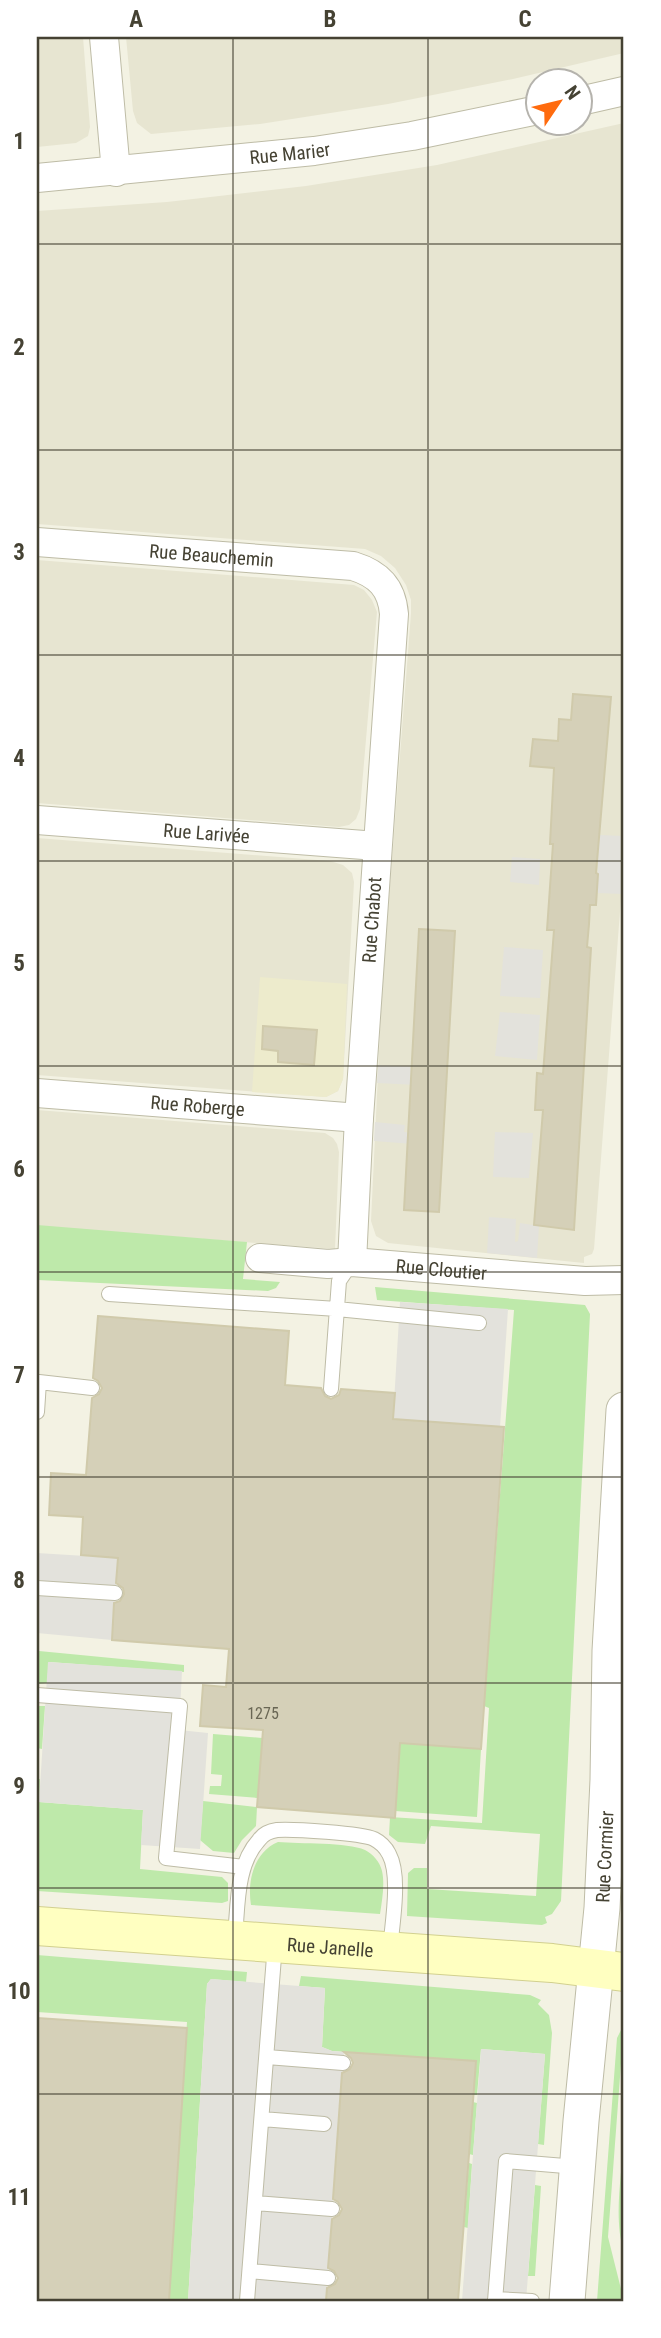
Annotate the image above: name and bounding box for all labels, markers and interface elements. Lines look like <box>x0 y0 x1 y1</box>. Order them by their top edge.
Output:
text: A <box>129 6 143 33</box>
text: B <box>324 6 336 33</box>
text: C <box>518 6 532 33</box>
north arrow <box>524 66 594 136</box>
text: N <box>560 81 585 104</box>
text: 1 <box>13 128 25 155</box>
street label: Rue Marier <box>248 137 332 169</box>
text: 2 <box>13 334 25 361</box>
text: 3 <box>13 539 25 566</box>
street label: Rue Beauchemin <box>148 539 275 571</box>
text: 4 <box>13 745 25 772</box>
street label: Rue Larivée <box>162 818 251 848</box>
street label: Rue Chabot <box>358 876 386 964</box>
text: 5 <box>13 950 25 977</box>
street label: Rue Roberge <box>150 1090 246 1121</box>
text: 6 <box>13 1156 25 1183</box>
street label: Rue Cloutier <box>395 1254 488 1284</box>
text: 7 <box>13 1362 25 1389</box>
text: 8 <box>13 1567 25 1594</box>
house number: 1275 <box>247 1704 279 1723</box>
text: 9 <box>13 1773 25 1800</box>
street label: Rue Cormier <box>591 1810 618 1903</box>
street label: Rue Janelle <box>286 1932 374 1962</box>
text: 10 <box>7 1978 31 2005</box>
text: 11 <box>7 2184 31 2211</box>

